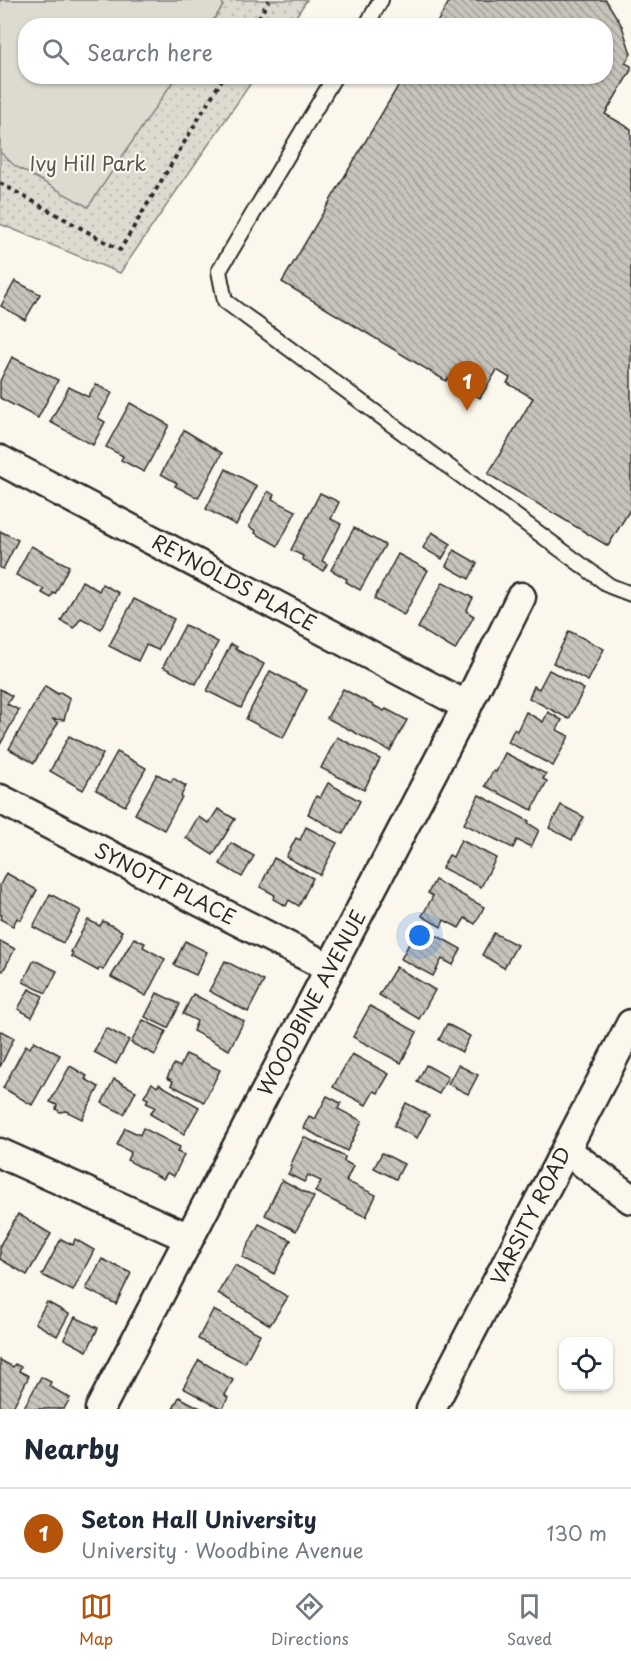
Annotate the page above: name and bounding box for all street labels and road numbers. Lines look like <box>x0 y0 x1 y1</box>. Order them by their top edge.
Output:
street label: REYNOLDS PLACE <box>147 526 322 638</box>
street label: SYNOTT PLACE <box>89 835 241 932</box>
street label: WOODBINE AVENUE <box>249 904 373 1101</box>
street label: VARSITY ROAD <box>482 1141 578 1290</box>

